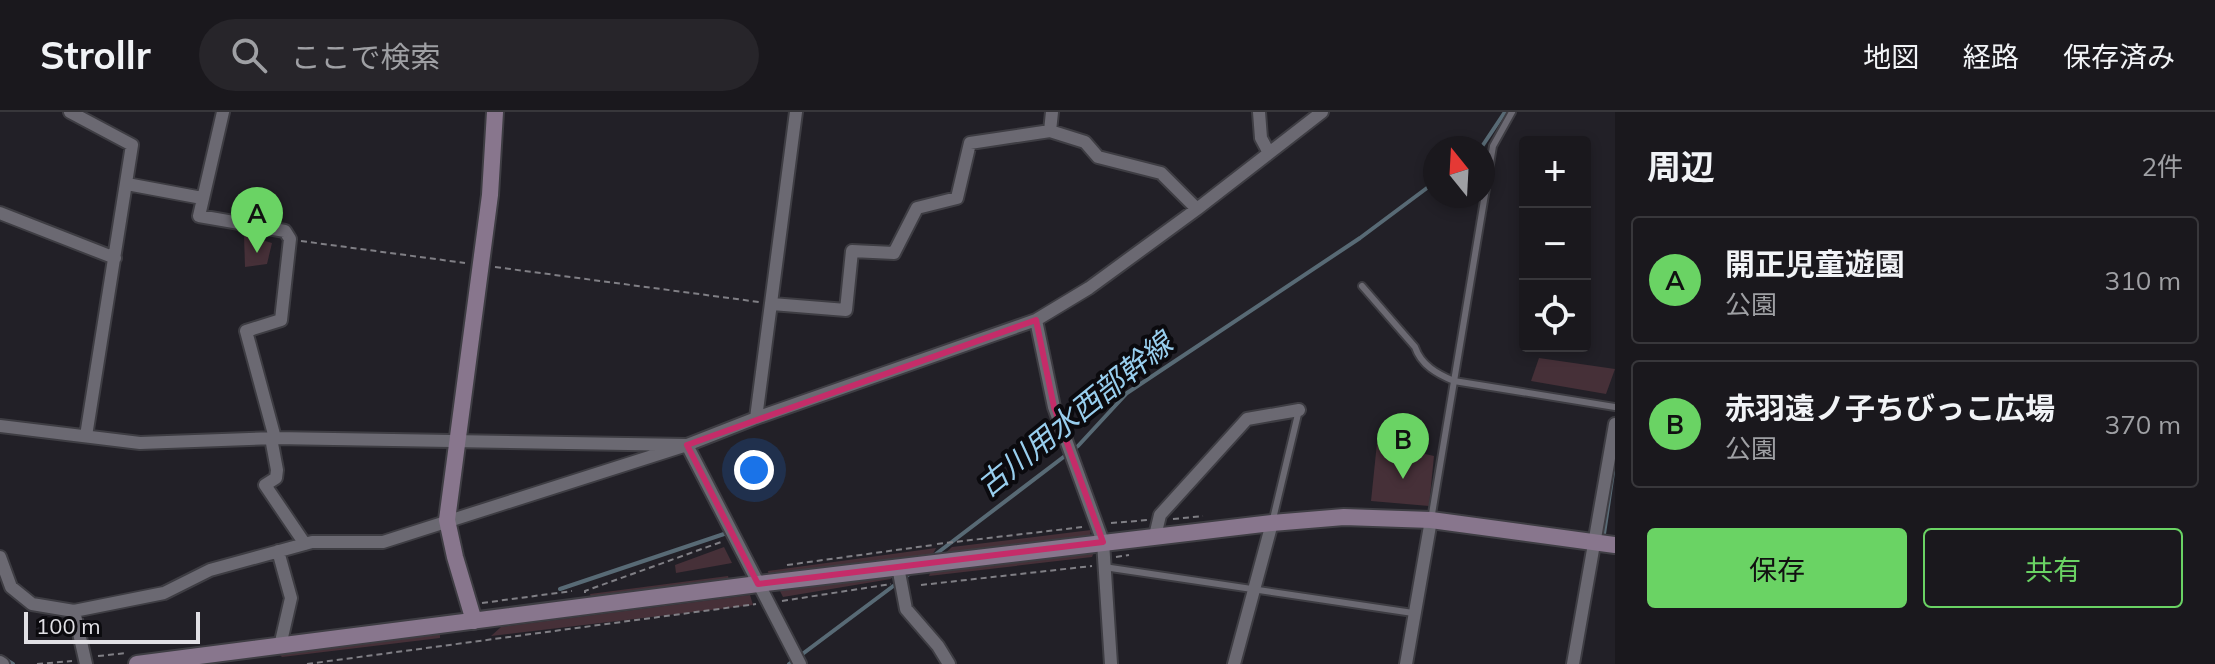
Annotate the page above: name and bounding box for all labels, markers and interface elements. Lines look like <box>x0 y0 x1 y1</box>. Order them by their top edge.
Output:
search box <box>199 19 759 91</box>
text: Strollr <box>40 31 151 79</box>
icon: search <box>227 33 271 77</box>
text: ここで検索 <box>291 38 441 76</box>
text: 地図 <box>1863 39 1919 74</box>
text: 経路 <box>1963 39 2019 74</box>
text: 保存済み <box>2063 39 2175 74</box>
north arrow <box>1423 136 1495 208</box>
map controls <box>1519 136 1591 352</box>
button: + <box>1519 136 1591 208</box>
text: 周辺 <box>1647 145 1715 188</box>
text: 2件 <box>2141 150 2183 183</box>
pin: A <box>231 187 283 253</box>
button: − <box>1519 208 1591 280</box>
text: 開正児童遊園 <box>1725 245 1905 283</box>
text: A <box>1665 264 1685 297</box>
text: 310 m <box>2105 264 2181 297</box>
button: locate <box>1519 280 1591 352</box>
text: 公園 <box>1725 288 1777 321</box>
water label: 古川用水西部幹線 <box>969 321 1183 505</box>
text: 赤羽遠ノ子ちびっこ広場 <box>1725 389 2055 427</box>
text: B <box>1666 408 1684 441</box>
text: 370 m <box>2105 408 2181 441</box>
pin: B <box>1377 413 1429 479</box>
text: 公園 <box>1725 432 1777 465</box>
your location <box>734 450 774 490</box>
button: 保存 <box>1647 528 1907 608</box>
button: 共有 <box>1923 528 2183 608</box>
scale bar <box>24 608 200 644</box>
text: 100 m <box>36 612 101 640</box>

